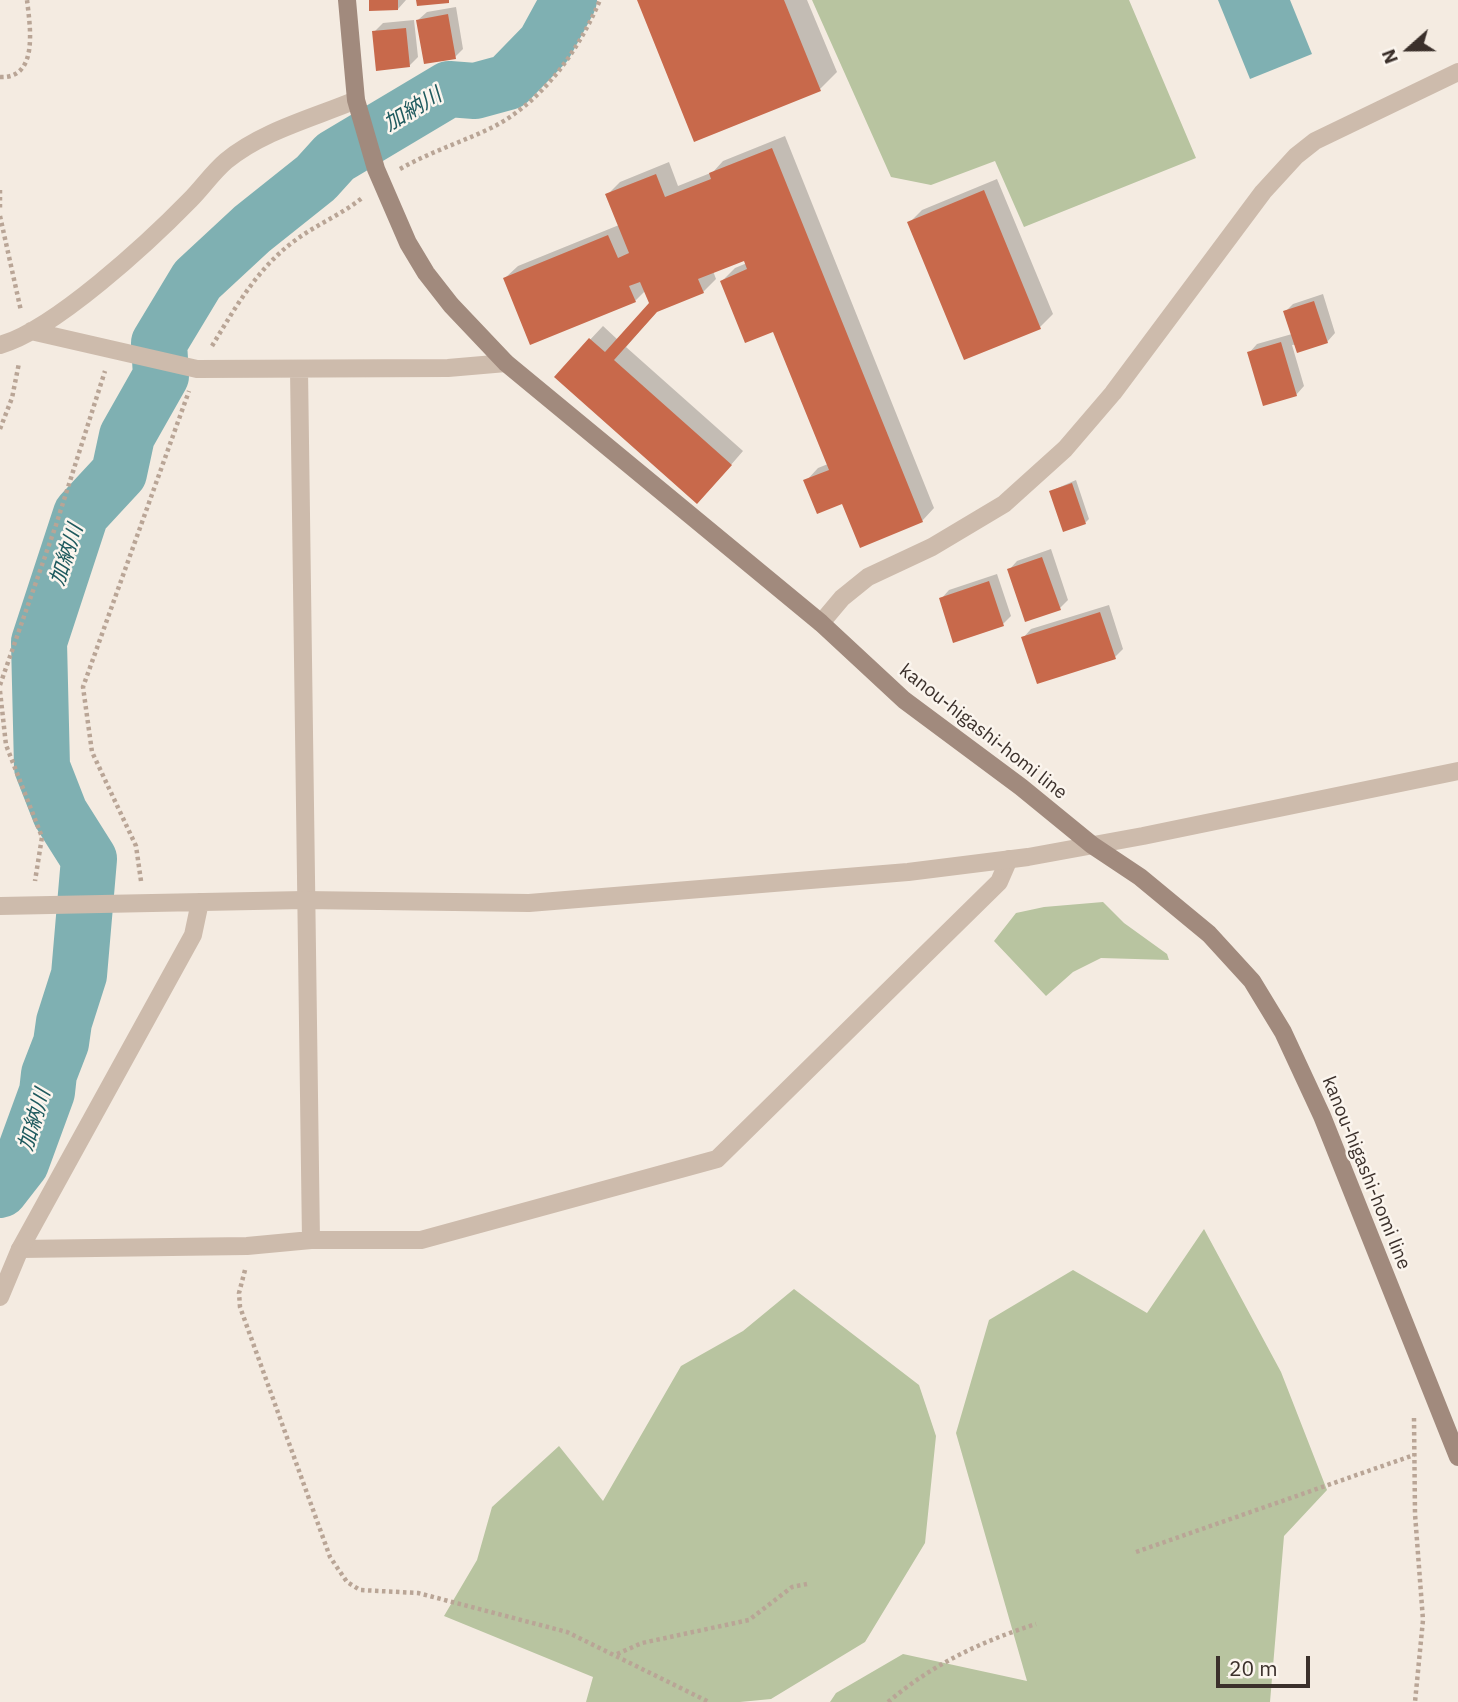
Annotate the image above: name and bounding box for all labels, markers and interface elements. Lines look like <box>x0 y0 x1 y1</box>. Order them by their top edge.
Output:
north arrow <box>1374 14 1444 84</box>
text: N <box>1376 46 1403 67</box>
water label: 加納川 <box>380 83 446 137</box>
water label: 加納川 <box>45 521 89 589</box>
street label: kanou-higashi-homi line <box>895 660 1071 804</box>
street label: kanou-higashi-homi line <box>1317 1073 1415 1273</box>
water label: 加納川 <box>14 1086 56 1154</box>
scale bar <box>1220 1642 1314 1686</box>
text: 20 m <box>1229 1654 1278 1682</box>

